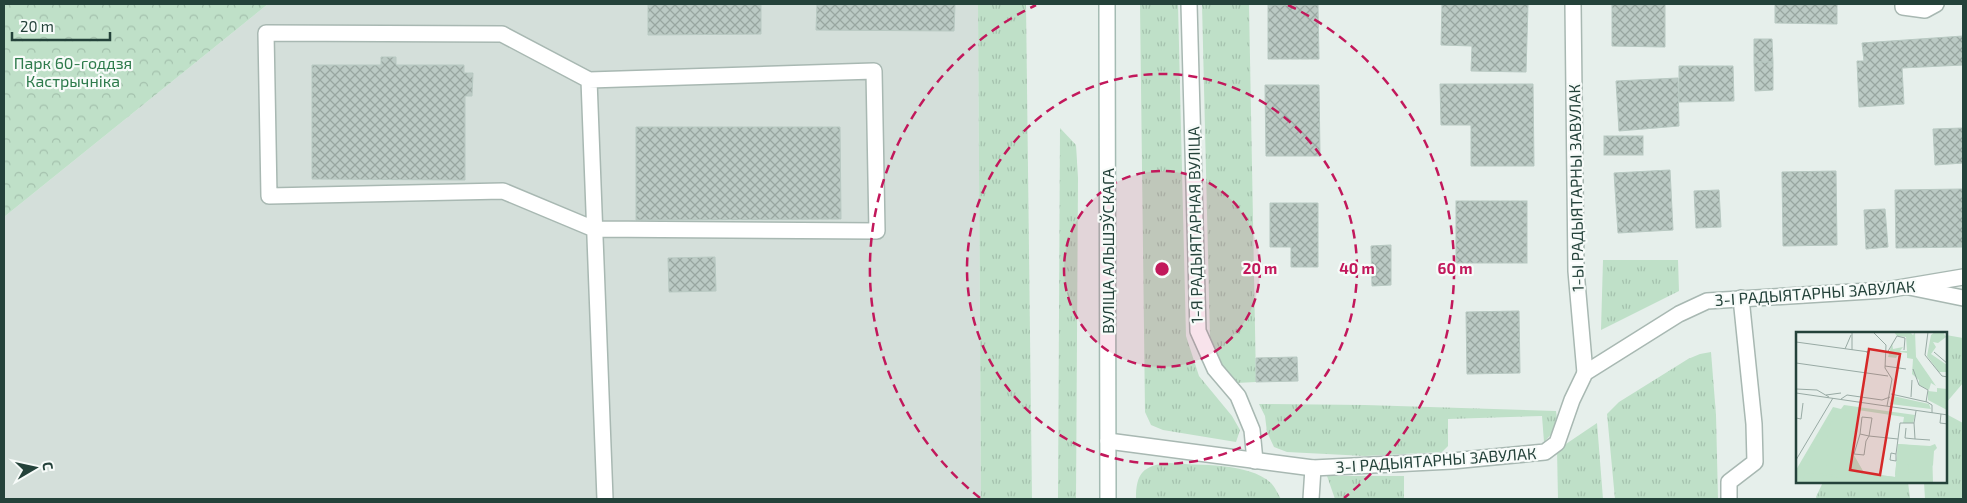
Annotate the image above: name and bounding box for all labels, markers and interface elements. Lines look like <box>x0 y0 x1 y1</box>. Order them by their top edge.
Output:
scale bar <box>12 10 110 42</box>
text: 20 m <box>20 17 54 35</box>
park label: Парк 60-годдзя Кастрычніка <box>14 53 132 90</box>
street label: 1-Ы РАДЫЯТАРНЫ ЗАВУЛАК <box>1564 84 1587 292</box>
street label: 1-Я РАДЫЯТАРНАЯ ВУЛІЦА <box>1183 126 1206 324</box>
street label: ВУЛІЦА АЛЬШЭЎСКАГА <box>1098 168 1117 334</box>
text: 20 m <box>1243 259 1277 277</box>
text: 40 m <box>1339 259 1375 277</box>
text: 60 m <box>1438 259 1472 277</box>
centre of rings <box>1153 260 1171 278</box>
street label: 3-І РАДЫЯТАРНЫ ЗАВУЛАК <box>1714 276 1916 309</box>
inset map <box>1796 332 1947 483</box>
north arrow <box>10 443 60 493</box>
street label: 3-І РАДЫЯТАРНЫ ЗАВУЛАК <box>1335 443 1537 476</box>
text: С <box>39 460 57 471</box>

